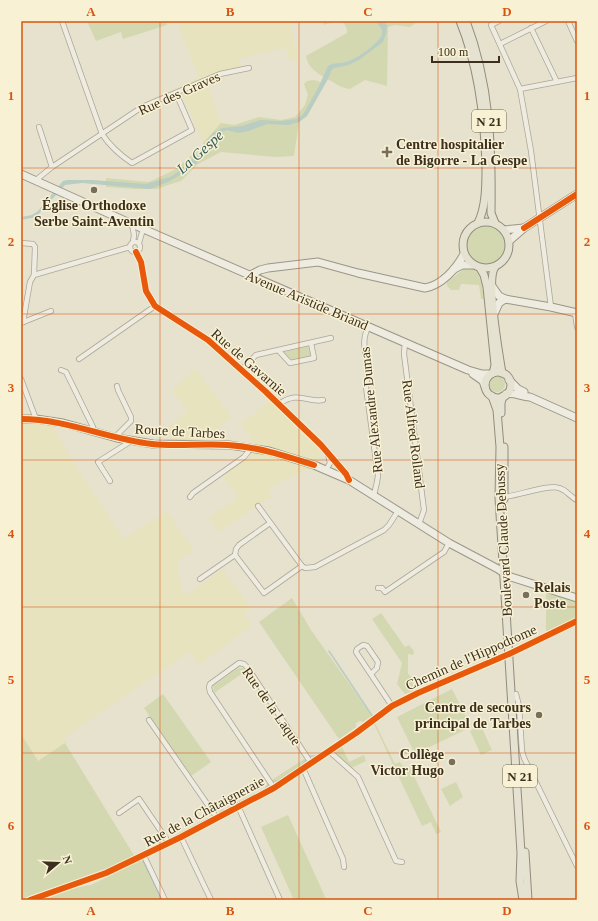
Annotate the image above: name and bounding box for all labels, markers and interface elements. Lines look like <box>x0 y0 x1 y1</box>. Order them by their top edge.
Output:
text: A <box>86 4 96 19</box>
text: B <box>226 4 235 19</box>
text: C <box>363 4 373 19</box>
text: D <box>502 4 512 19</box>
scale bar <box>432 38 499 64</box>
text: 100 m <box>438 45 469 59</box>
street label: Rue des Graves <box>136 69 222 118</box>
text: 1 <box>8 88 14 103</box>
text: 1 <box>584 88 590 103</box>
road number: N 21 <box>472 110 506 132</box>
water label: La Gespe <box>173 127 227 178</box>
place label: Centre hospitalier de Bigorre - La Gespe <box>396 137 527 168</box>
marker: Centre hospitalier de Bigorre - La Gespe <box>381 146 393 158</box>
marker: Église Orthodoxe Serbe Saint-Aventin <box>89 185 99 195</box>
place label: Église Orthodoxe Serbe Saint-Aventin <box>34 197 154 229</box>
text: 2 <box>8 234 14 249</box>
text: 2 <box>584 234 590 249</box>
street label: Avenue Aristide Briand <box>243 268 370 333</box>
street label: Rue de Gavarnie <box>208 326 289 399</box>
street label: Rue Alexandre Dumas <box>357 346 386 474</box>
street label: Rue Alfred Rolland <box>399 379 428 489</box>
text: 3 <box>8 380 15 395</box>
text: 3 <box>584 380 591 395</box>
street label: Route de Tarbes <box>134 422 226 441</box>
street label: Boulevard Claude Debussy <box>492 463 515 617</box>
text: 4 <box>8 526 15 541</box>
text: 4 <box>584 526 591 541</box>
place label: Relais Poste <box>534 580 571 611</box>
marker: Relais Poste <box>521 590 531 600</box>
street label: Chemin de l'Hippodrome <box>403 622 539 693</box>
street label: Rue de la Laque <box>239 665 304 748</box>
text: 5 <box>8 672 15 687</box>
text: 5 <box>584 672 591 687</box>
place label: Centre de secours principal de Tarbes <box>415 700 532 731</box>
marker: Centre de secours principal de Tarbes <box>534 710 544 720</box>
place label: Collège Victor Hugo <box>371 747 444 778</box>
marker: Collège Victor Hugo <box>447 757 457 767</box>
road number: N 21 <box>503 765 537 787</box>
street label: Rue de la Châtaigneraie <box>142 773 267 850</box>
text: 6 <box>8 818 15 833</box>
text: 6 <box>584 818 591 833</box>
north arrow <box>38 843 78 883</box>
text: N <box>60 854 74 866</box>
text: A <box>86 903 96 918</box>
text: B <box>226 903 235 918</box>
text: C <box>363 903 373 918</box>
text: D <box>502 903 512 918</box>

